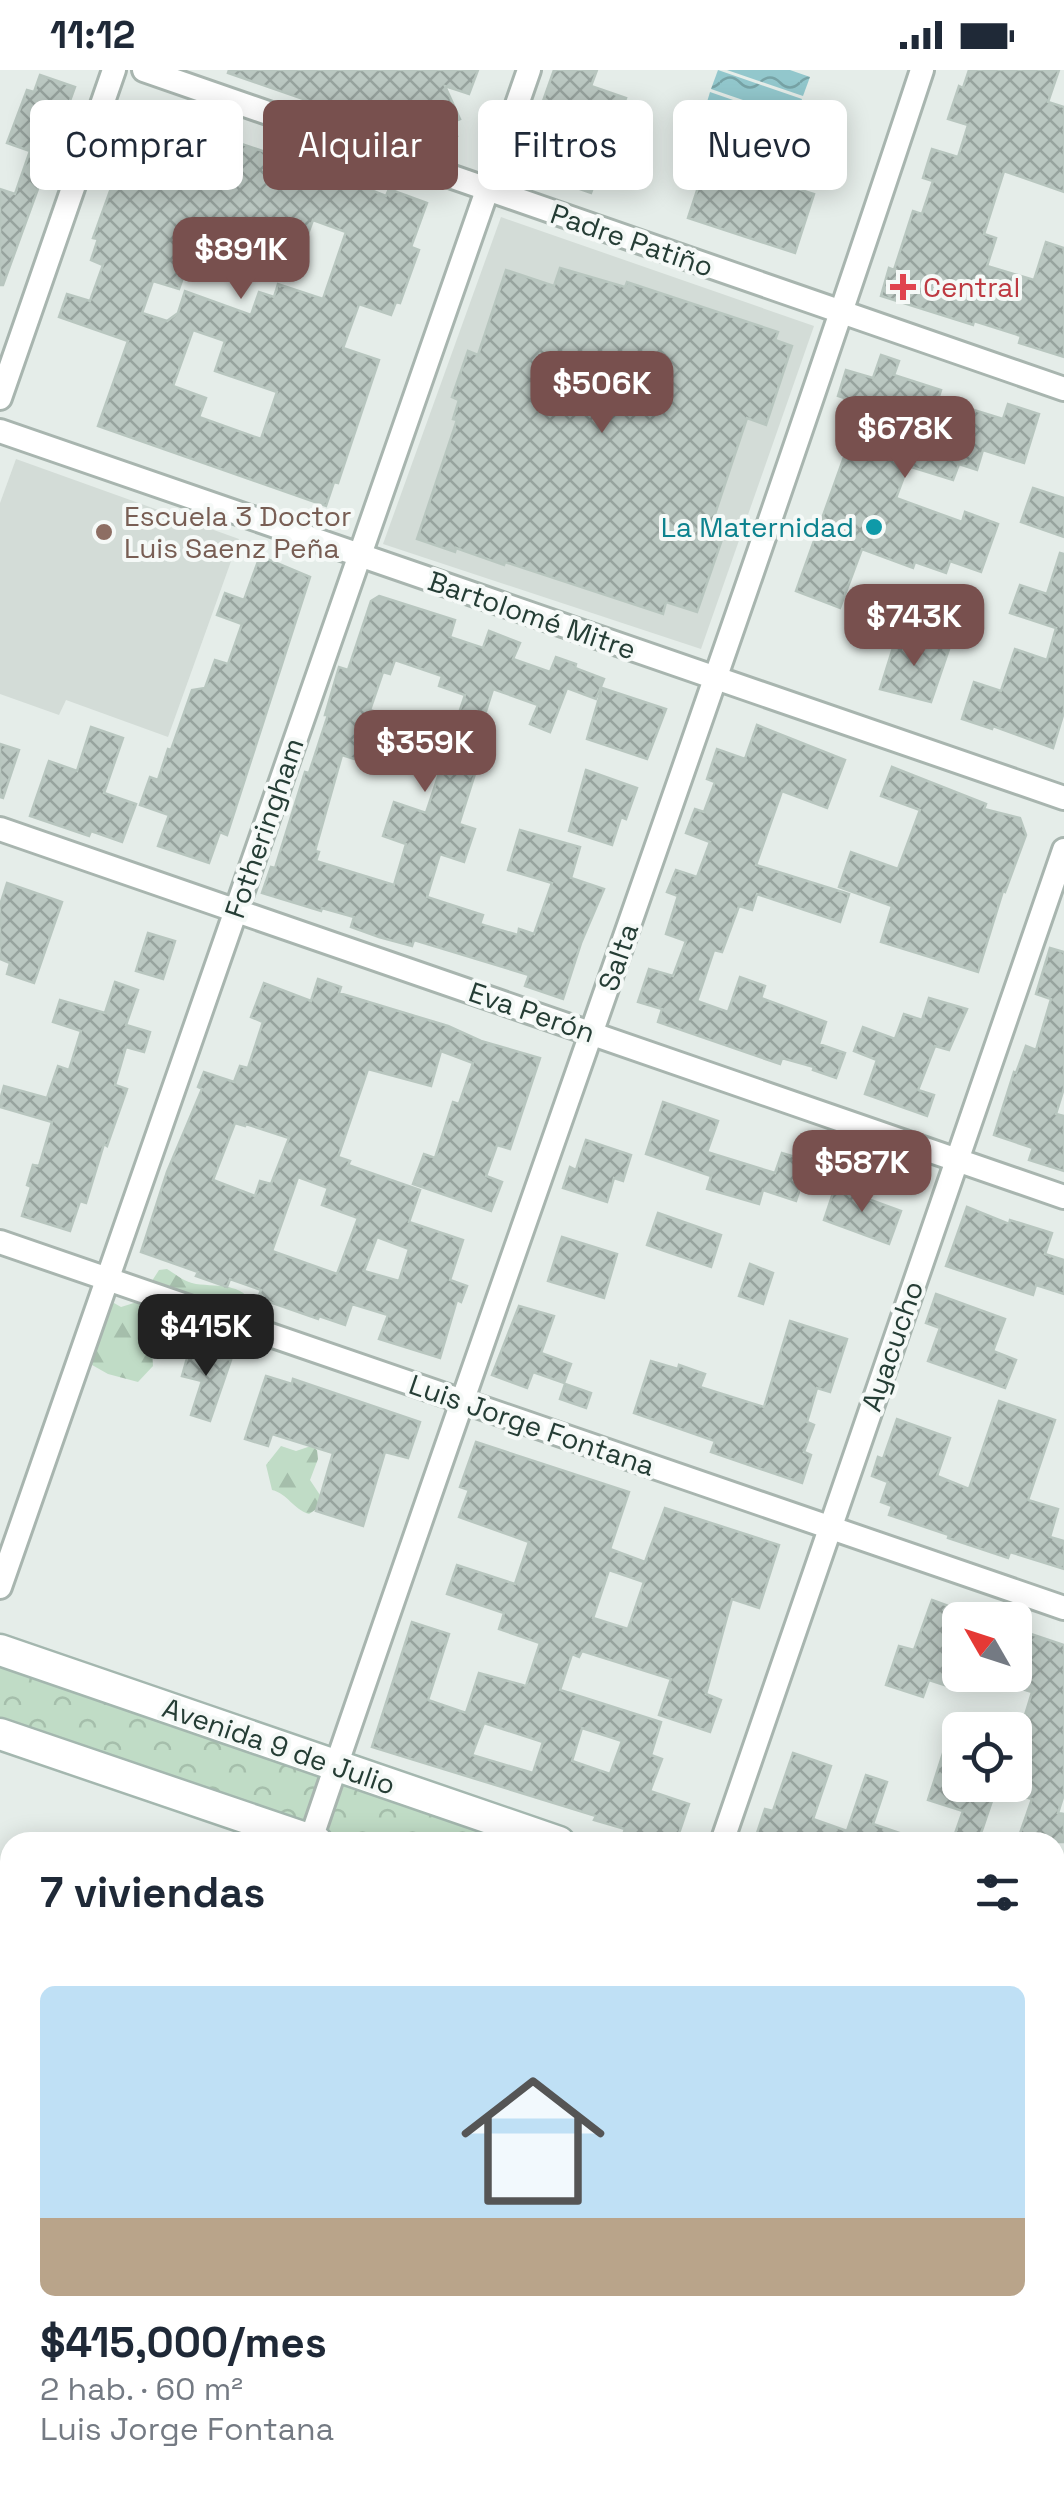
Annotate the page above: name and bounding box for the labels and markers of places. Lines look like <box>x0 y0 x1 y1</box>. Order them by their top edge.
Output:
pin: $891K <box>171 217 311 302</box>
place label: Central <box>923 269 1020 305</box>
marker: Central <box>892 276 914 298</box>
pin: $506K <box>532 351 672 436</box>
pin: $678K <box>835 396 975 481</box>
place label: Escuela 3 Doctor Luis Saenz Peña <box>124 498 352 566</box>
place label: La Maternidad <box>661 509 854 545</box>
marker: La Maternidad <box>863 516 885 538</box>
marker: Escuela 3 Doctor Luis Saenz Peña <box>93 521 115 543</box>
pin: $743K <box>844 584 984 669</box>
pin: $359K <box>355 710 495 795</box>
pin: $587K <box>792 1130 932 1215</box>
pin: $415K <box>136 1294 276 1379</box>

